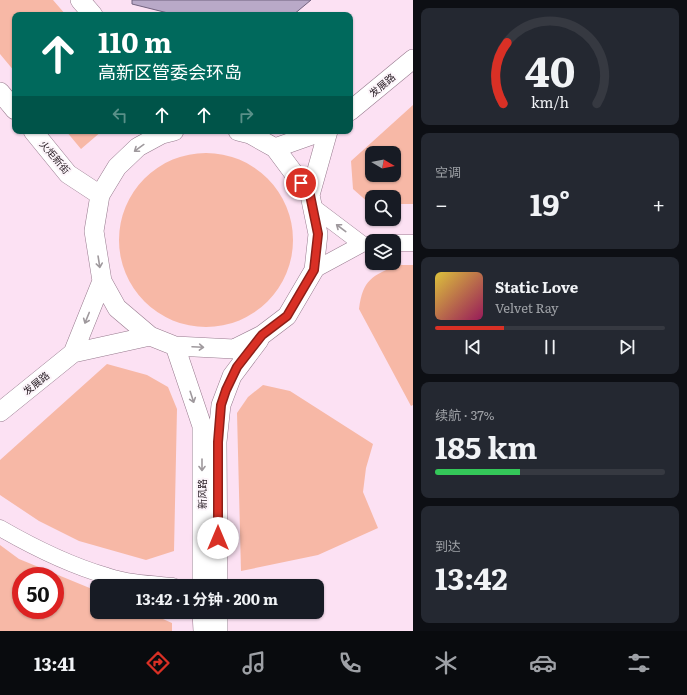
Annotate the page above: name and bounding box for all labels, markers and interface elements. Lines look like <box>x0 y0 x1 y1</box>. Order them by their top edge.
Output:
text: 110 m <box>98 20 172 62</box>
icon: ahead <box>32 28 84 80</box>
text: 40 <box>525 38 575 100</box>
text: 高新区管委会环岛 <box>98 58 242 85</box>
street label: 发展路 <box>365 69 398 100</box>
text: km/h <box>531 91 570 112</box>
icon: left <box>109 104 131 126</box>
icon: ahead <box>151 104 173 126</box>
icon: ahead <box>193 104 215 126</box>
icon: right <box>235 104 257 126</box>
street label: 火炬新街 <box>37 137 74 177</box>
one-way arrow <box>134 143 145 152</box>
north arrow <box>365 146 401 182</box>
map controls <box>365 146 401 270</box>
text: 空调 <box>435 162 461 181</box>
pin <box>284 166 318 200</box>
icon: arrive <box>290 172 312 194</box>
text: 19° <box>530 181 570 225</box>
text: − <box>435 187 448 220</box>
text: + <box>652 187 665 220</box>
button: search <box>365 190 401 226</box>
one-way arrow <box>335 224 346 232</box>
button: layers <box>365 234 401 270</box>
one-way arrow <box>95 255 103 268</box>
text: Static Love <box>495 275 578 298</box>
text: Velvet Ray <box>495 298 559 317</box>
one-way arrow <box>83 311 91 323</box>
icon: previous <box>462 336 484 358</box>
icon: pause <box>539 336 561 358</box>
icon: next <box>616 336 638 358</box>
one-way arrow <box>191 344 204 351</box>
street label: 发展路 <box>19 367 52 398</box>
one-way arrow <box>189 390 196 403</box>
text: 续航 · 37% <box>435 405 495 424</box>
text: 185 km <box>435 424 537 468</box>
one-way arrow <box>198 458 206 471</box>
street label: 新风路 <box>194 479 209 509</box>
position arrow <box>197 517 239 559</box>
text: 到达 <box>435 536 461 555</box>
text: 13:42 <box>435 555 508 599</box>
speed limit sign: 50 <box>12 567 64 619</box>
text: 13:42 · 1 分钟 · 200 m <box>136 587 278 610</box>
icon: directions <box>144 649 172 677</box>
icon: music <box>240 649 268 677</box>
icon: phone <box>336 649 364 677</box>
icon: climate <box>432 649 460 677</box>
icon: car <box>529 649 557 677</box>
icon: filters <box>625 649 653 677</box>
text: 13:41 <box>34 650 76 677</box>

